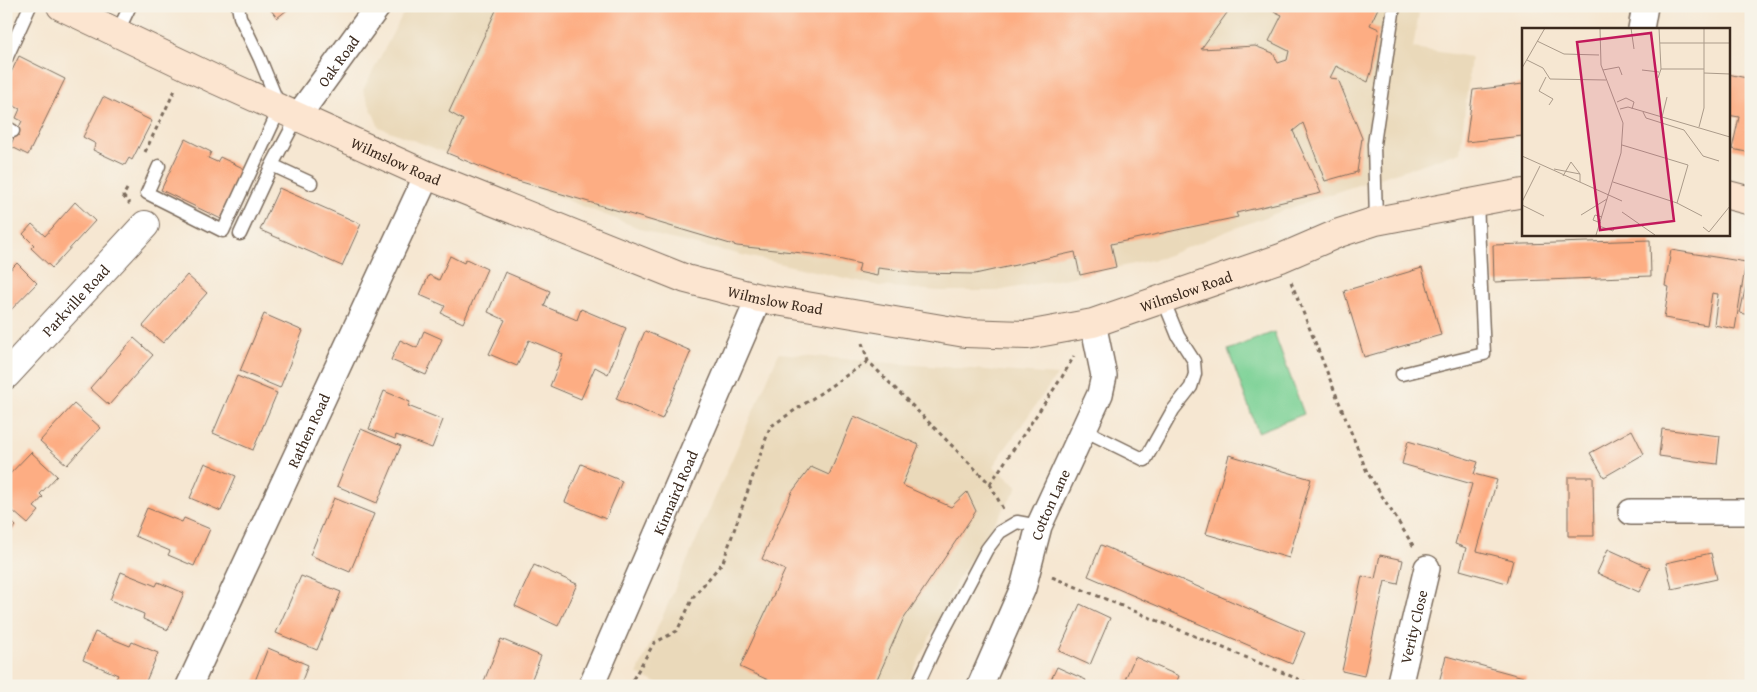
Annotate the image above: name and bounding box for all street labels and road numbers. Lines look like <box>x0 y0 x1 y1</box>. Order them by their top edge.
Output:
street label: Oak Road <box>312 31 364 91</box>
street label: Wilmslow Road <box>348 132 444 190</box>
street label: Parkville Road <box>37 260 114 341</box>
street label: Wilmslow Road <box>1137 265 1235 317</box>
street label: Wilmslow Road <box>725 280 824 319</box>
street label: Rathen Road <box>282 390 334 471</box>
street label: Kinnaird Road <box>647 447 702 538</box>
street label: Cotton Lane <box>1025 465 1074 542</box>
street label: Verity Close <box>1394 587 1432 666</box>

